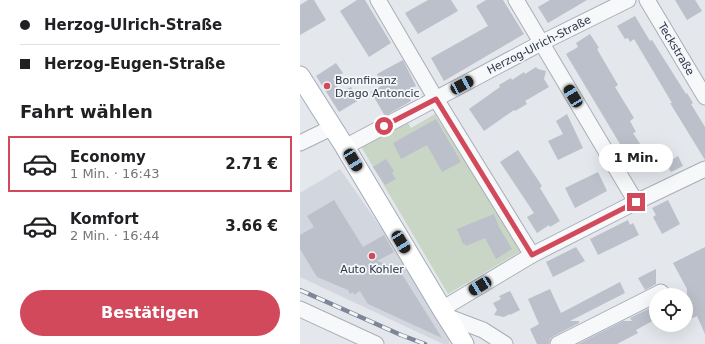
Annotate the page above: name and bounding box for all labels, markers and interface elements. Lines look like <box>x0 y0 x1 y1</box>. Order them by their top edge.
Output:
street label: Herzog-Ulrich-Straße <box>485 13 593 77</box>
text: Herzog-Ulrich-Straße <box>44 16 222 34</box>
street label: Teckstraße <box>655 19 697 78</box>
text: Herzog-Eugen-Straße <box>44 55 225 73</box>
place label: Bonnfinanz Drago Antoncic <box>335 74 420 100</box>
car <box>449 74 475 96</box>
marker: Bonnfinanz Drago Antoncic <box>322 81 332 91</box>
car <box>562 83 584 109</box>
text: Fahrt wählen <box>20 101 153 122</box>
route start <box>375 117 393 135</box>
callout: 1 Min. <box>599 144 673 172</box>
icon: car <box>22 146 58 182</box>
car <box>342 147 364 173</box>
text: Economy <box>70 148 146 166</box>
text: 1 Min. <box>613 150 659 165</box>
text: 2.71 € <box>225 155 278 173</box>
text: 1 Min. · 16:43 <box>70 166 159 181</box>
route end <box>627 193 645 211</box>
icon: car <box>22 208 58 244</box>
text: Komfort <box>70 210 139 228</box>
text: 3.66 € <box>225 217 278 235</box>
text: 2 Min. · 16:44 <box>70 228 159 243</box>
car <box>390 229 412 255</box>
marker: Auto Kohler <box>367 251 377 261</box>
place label: Auto Kohler <box>340 263 404 276</box>
car <box>467 275 493 297</box>
map controls <box>649 288 693 332</box>
button: locate <box>649 288 693 332</box>
button: Bestätigen <box>20 290 280 336</box>

